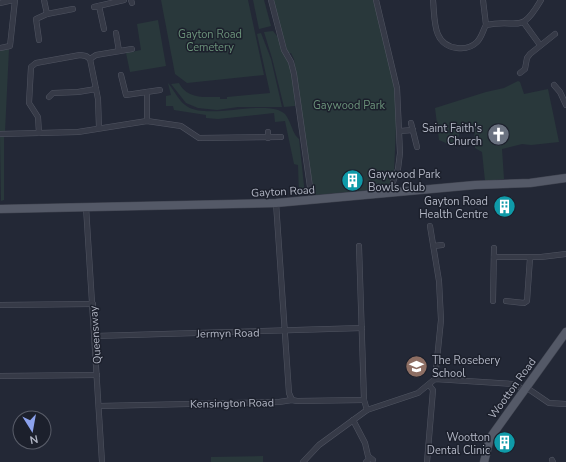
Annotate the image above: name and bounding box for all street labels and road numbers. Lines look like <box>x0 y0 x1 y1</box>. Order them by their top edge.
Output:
street label: Gayton Road <box>251 182 315 201</box>
street label: Queensway <box>86 305 105 365</box>
street label: Jermyn Road <box>195 325 260 342</box>
street label: Wootton Road <box>485 355 540 422</box>
street label: Kensington Road <box>190 395 274 412</box>

